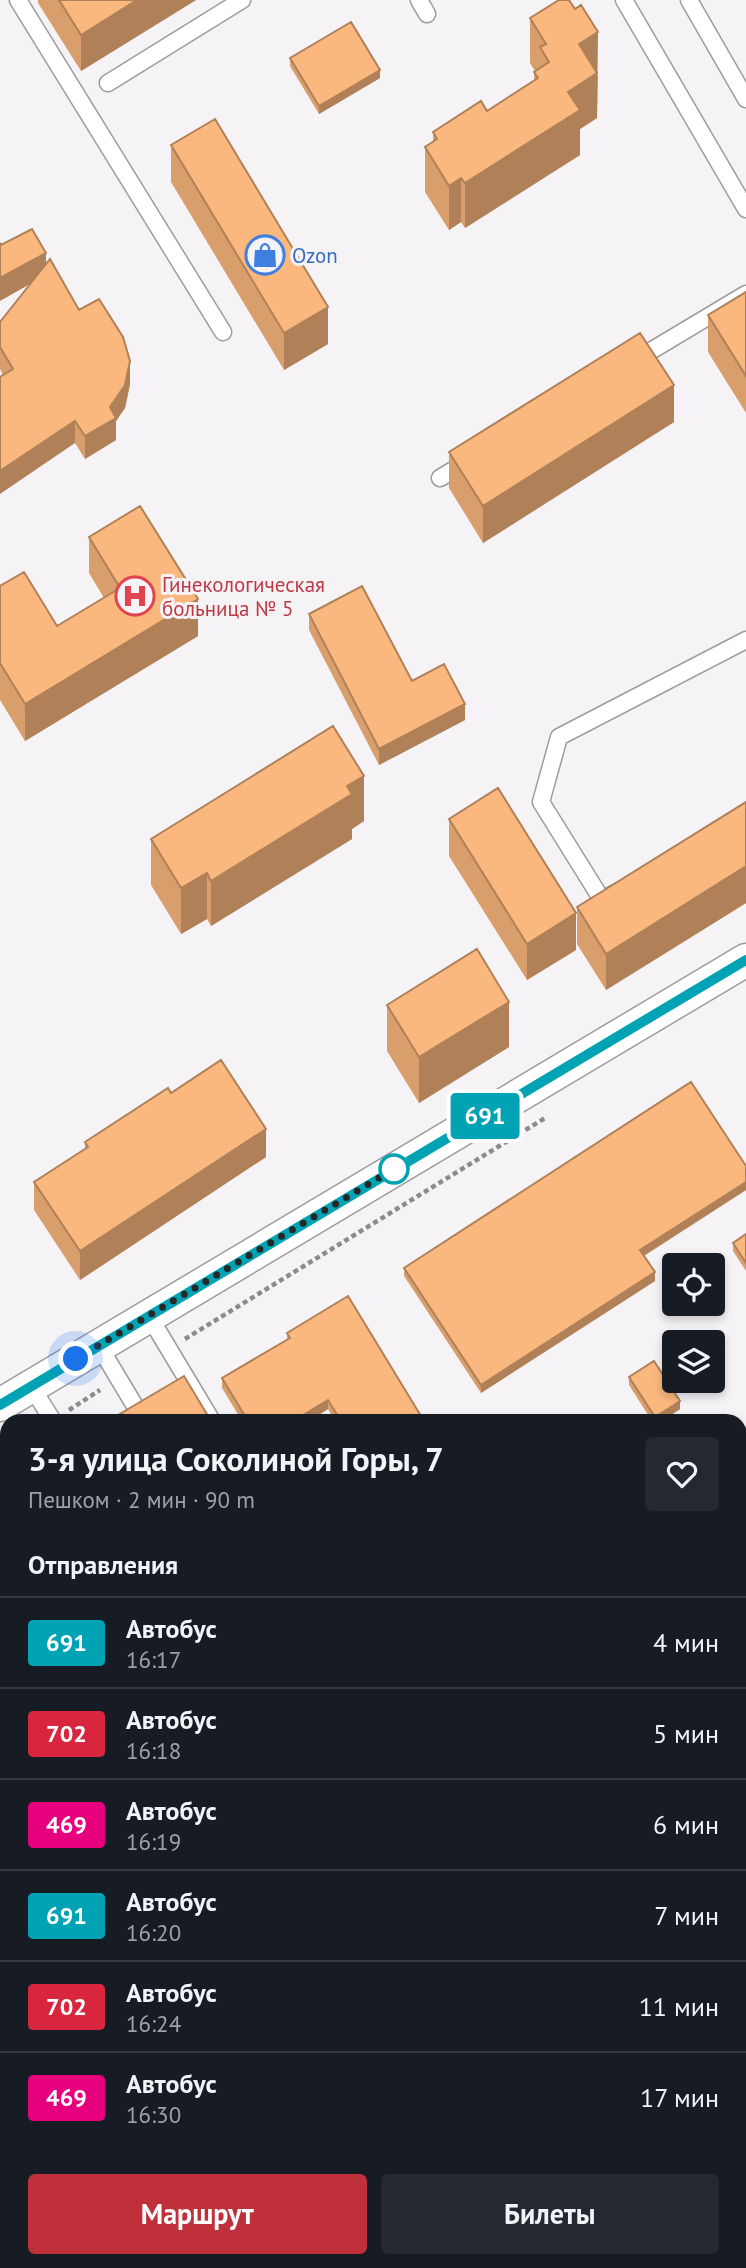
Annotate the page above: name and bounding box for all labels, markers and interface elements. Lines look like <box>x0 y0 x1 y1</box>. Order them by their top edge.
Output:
shop icon: Ozon <box>244 234 286 276</box>
place label: Ozon <box>292 242 338 269</box>
place label: Гинекологическая больница № 5 <box>162 571 325 622</box>
hospital icon: Гинекологическая больница № 5 <box>114 575 156 617</box>
line badge: 691 <box>445 1093 525 1139</box>
text: 691 <box>465 1100 505 1131</box>
unlabelled marker <box>379 1154 409 1184</box>
map controls <box>662 1253 725 1393</box>
button: locate <box>662 1253 725 1316</box>
button: layers <box>662 1330 725 1393</box>
your location <box>58 1341 93 1376</box>
text: 3-я улица Соколиной Горы, 7 <box>28 1437 444 1480</box>
button: heart <box>645 1437 719 1511</box>
text: Пешком · 2 мин · 90 m <box>28 1485 255 1514</box>
text: Отправления <box>28 1548 178 1581</box>
text: Автобус <box>126 1612 217 1645</box>
text: 4 мин <box>653 1626 719 1659</box>
text: 691 <box>46 1627 87 1658</box>
text: 16:17 <box>126 1645 181 1674</box>
text: Автобус <box>126 1703 217 1736</box>
text: 5 мин <box>653 1717 719 1750</box>
text: 702 <box>46 1718 87 1749</box>
text: 16:18 <box>126 1736 181 1765</box>
text: Автобус <box>126 1794 217 1827</box>
text: 6 мин <box>653 1808 719 1841</box>
text: 469 <box>46 1809 87 1840</box>
text: 16:19 <box>126 1827 181 1856</box>
text: Автобус <box>126 1885 217 1918</box>
text: 7 мин <box>654 1899 719 1932</box>
text: 691 <box>46 1900 87 1931</box>
text: 16:20 <box>126 1918 181 1947</box>
text: Автобус <box>126 1976 217 2009</box>
text: 11 мин <box>639 1990 719 2023</box>
text: 702 <box>46 1991 87 2022</box>
text: 16:24 <box>126 2009 181 2038</box>
text: Автобус <box>126 2067 217 2100</box>
text: 17 мин <box>640 2081 719 2114</box>
text: 469 <box>46 2082 87 2113</box>
text: 16:30 <box>126 2100 181 2129</box>
button: Маршрут <box>28 2174 367 2254</box>
button: Билеты <box>381 2174 719 2254</box>

